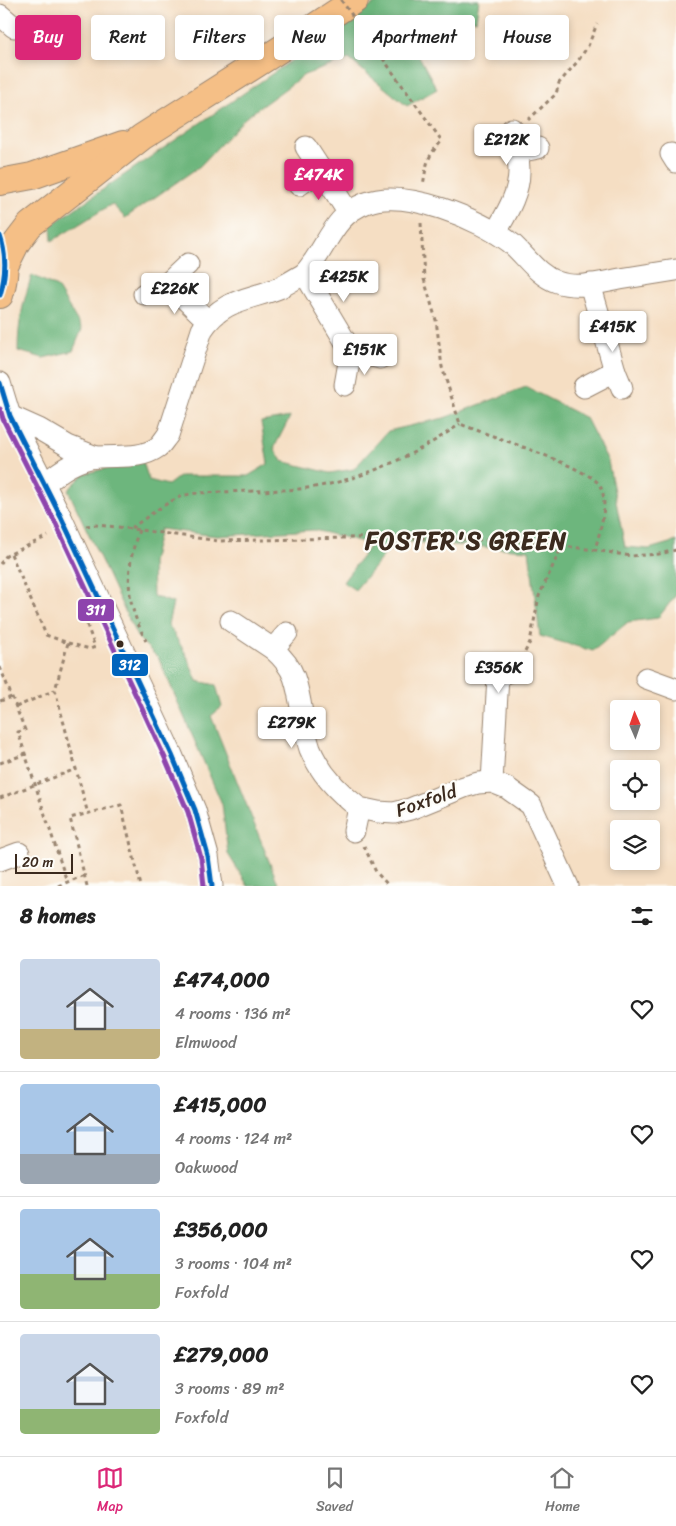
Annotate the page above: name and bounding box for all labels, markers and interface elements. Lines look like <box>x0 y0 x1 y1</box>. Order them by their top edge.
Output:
chip: Buy <box>15 15 81 60</box>
chip: Rent <box>91 15 165 60</box>
chip: Filters <box>175 15 264 60</box>
chip: New <box>274 15 344 60</box>
chip: Apartment <box>354 15 475 60</box>
chip: House <box>485 15 569 60</box>
pin: £212K <box>472 124 542 166</box>
text: £212K <box>485 125 529 154</box>
pin: £474K <box>284 158 354 201</box>
text: £474K <box>295 160 343 189</box>
pin: £425K <box>309 260 379 303</box>
text: £425K <box>320 262 368 291</box>
pin: £226K <box>140 272 210 315</box>
text: £226K <box>152 274 198 303</box>
pin: £415K <box>578 310 648 353</box>
text: £415K <box>591 312 635 341</box>
pin: £151K <box>330 334 400 376</box>
text: £151K <box>344 335 386 364</box>
district label: FOSTER'S GREEN <box>364 520 567 562</box>
line badge: 311 <box>77 598 115 622</box>
text: 311 <box>85 598 106 623</box>
unlabelled marker <box>115 639 125 649</box>
pin: £356K <box>464 652 534 694</box>
line badge: 312 <box>111 653 149 677</box>
text: 312 <box>118 653 142 678</box>
text: £356K <box>476 653 522 682</box>
north arrow <box>610 700 660 750</box>
map controls <box>610 700 660 870</box>
pin: £279K <box>257 706 327 749</box>
text: £279K <box>269 708 315 737</box>
button: locate <box>610 760 660 810</box>
street label: Foxfold <box>391 774 463 826</box>
button: layers <box>610 820 660 870</box>
text: 20 m <box>22 850 53 875</box>
scale bar <box>15 851 72 874</box>
text: 8 homes <box>20 897 95 935</box>
icon: filters <box>628 902 656 930</box>
text: £474,000 <box>175 961 270 999</box>
icon: home <box>60 979 120 1039</box>
icon: heart <box>628 995 656 1023</box>
text: 4 rooms · 136 m² <box>175 999 291 1028</box>
text: Elmwood <box>175 1028 236 1057</box>
text: £415,000 <box>175 1086 267 1124</box>
icon: home <box>60 1104 120 1164</box>
icon: heart <box>628 1120 656 1148</box>
text: 4 rooms · 124 m² <box>175 1124 292 1153</box>
text: Oakwood <box>175 1153 237 1182</box>
text: £356,000 <box>175 1211 268 1249</box>
icon: home <box>60 1229 120 1289</box>
icon: heart <box>628 1245 656 1273</box>
text: 3 rooms · 104 m² <box>175 1249 292 1278</box>
text: Foxfold <box>175 1278 228 1307</box>
text: £279,000 <box>175 1336 269 1374</box>
icon: home <box>60 1354 120 1414</box>
icon: heart <box>628 1370 656 1398</box>
text: 3 rooms · 89 m² <box>175 1374 284 1403</box>
text: Foxfold <box>175 1403 228 1432</box>
tab: Map <box>96 1464 124 1519</box>
tab: Saved <box>316 1464 353 1519</box>
tab: Home <box>545 1464 580 1519</box>

